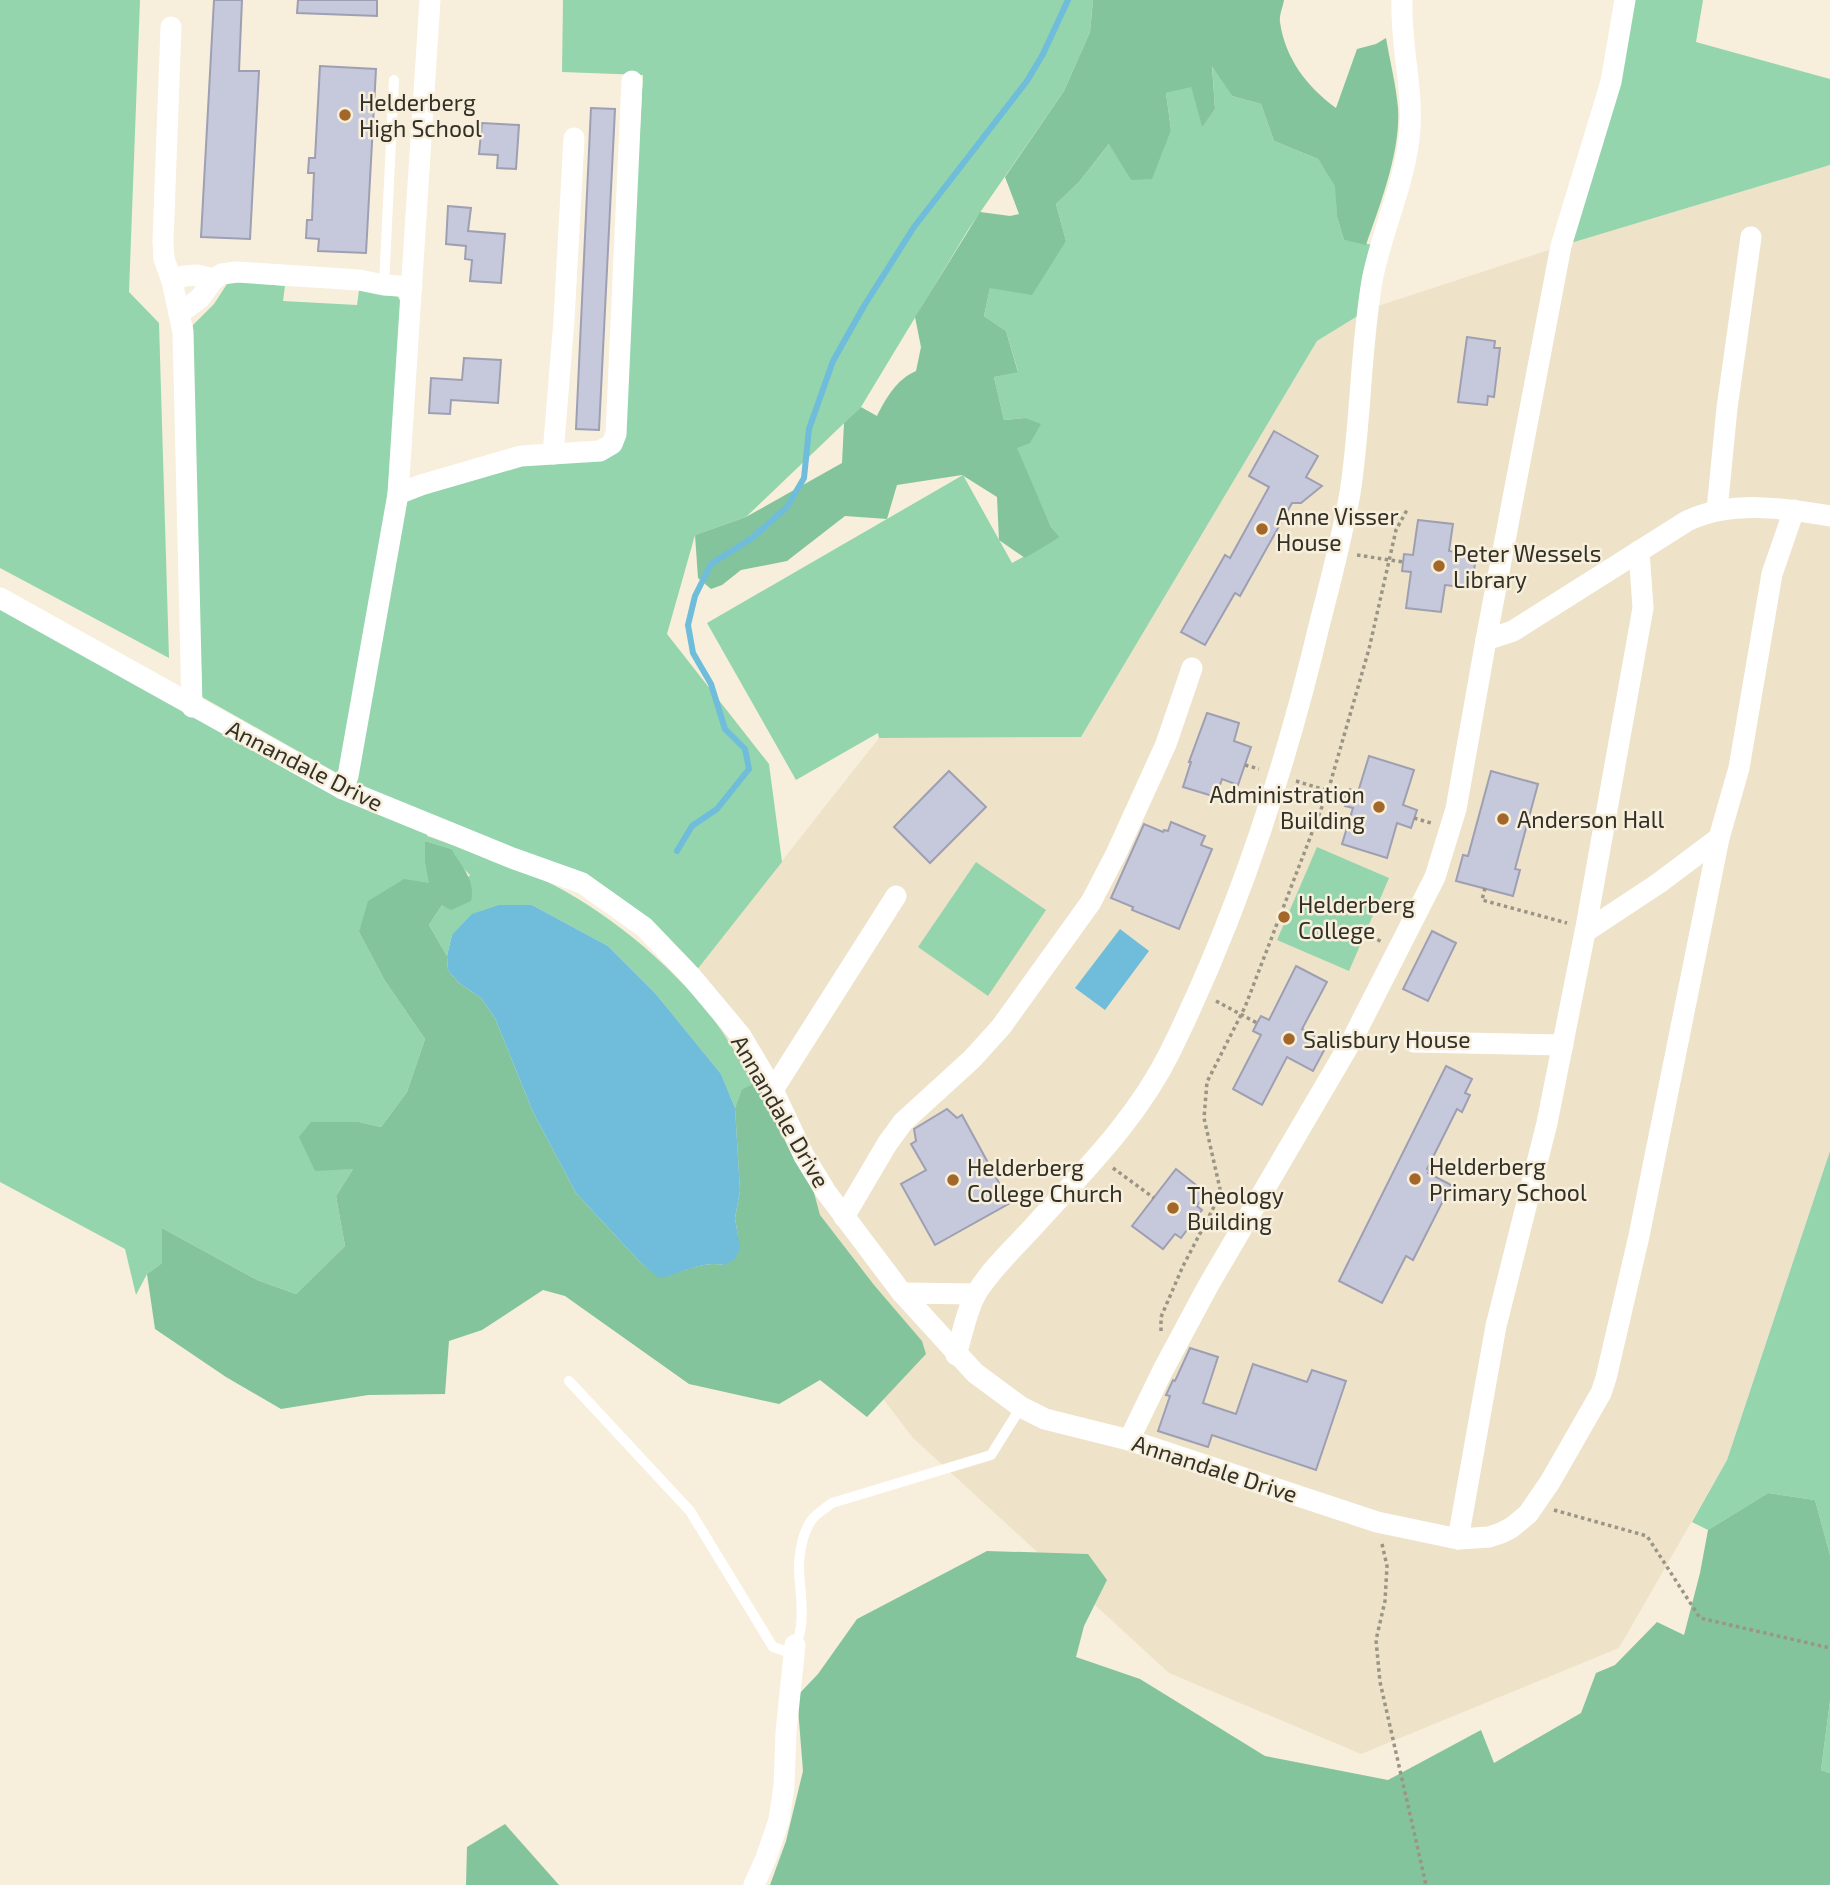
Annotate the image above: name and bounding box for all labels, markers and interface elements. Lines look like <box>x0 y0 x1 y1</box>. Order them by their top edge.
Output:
place label: Helderberg High School <box>359 88 482 142</box>
marker: Helderberg High School <box>337 107 353 123</box>
place label: Anne Visser House <box>1276 502 1399 556</box>
marker: Anne Visser House <box>1254 521 1270 537</box>
place label: Peter Wessels Library <box>1453 539 1601 593</box>
marker: Peter Wessels Library <box>1431 558 1447 574</box>
street label: Annandale Drive <box>222 714 388 816</box>
place label: Administration Building <box>1209 780 1365 834</box>
marker: Administration Building <box>1371 799 1387 815</box>
place label: Anderson Hall <box>1517 805 1664 833</box>
marker: Anderson Hall <box>1495 811 1511 827</box>
place label: Helderberg College <box>1298 890 1415 944</box>
marker: Helderberg College <box>1276 909 1292 925</box>
place label: Salisbury House <box>1303 1025 1471 1053</box>
street label: Annandale Drive <box>726 1030 836 1192</box>
marker: Salisbury House <box>1281 1031 1297 1047</box>
place label: Helderberg Primary School <box>1429 1152 1587 1206</box>
place label: Helderberg College Church <box>967 1153 1123 1207</box>
marker: Helderberg Primary School <box>1407 1171 1423 1187</box>
marker: Helderberg College Church <box>945 1172 961 1188</box>
place label: Theology Building <box>1187 1181 1284 1235</box>
marker: Theology Building <box>1165 1200 1181 1216</box>
street label: Annandale Drive <box>1129 1428 1301 1508</box>

